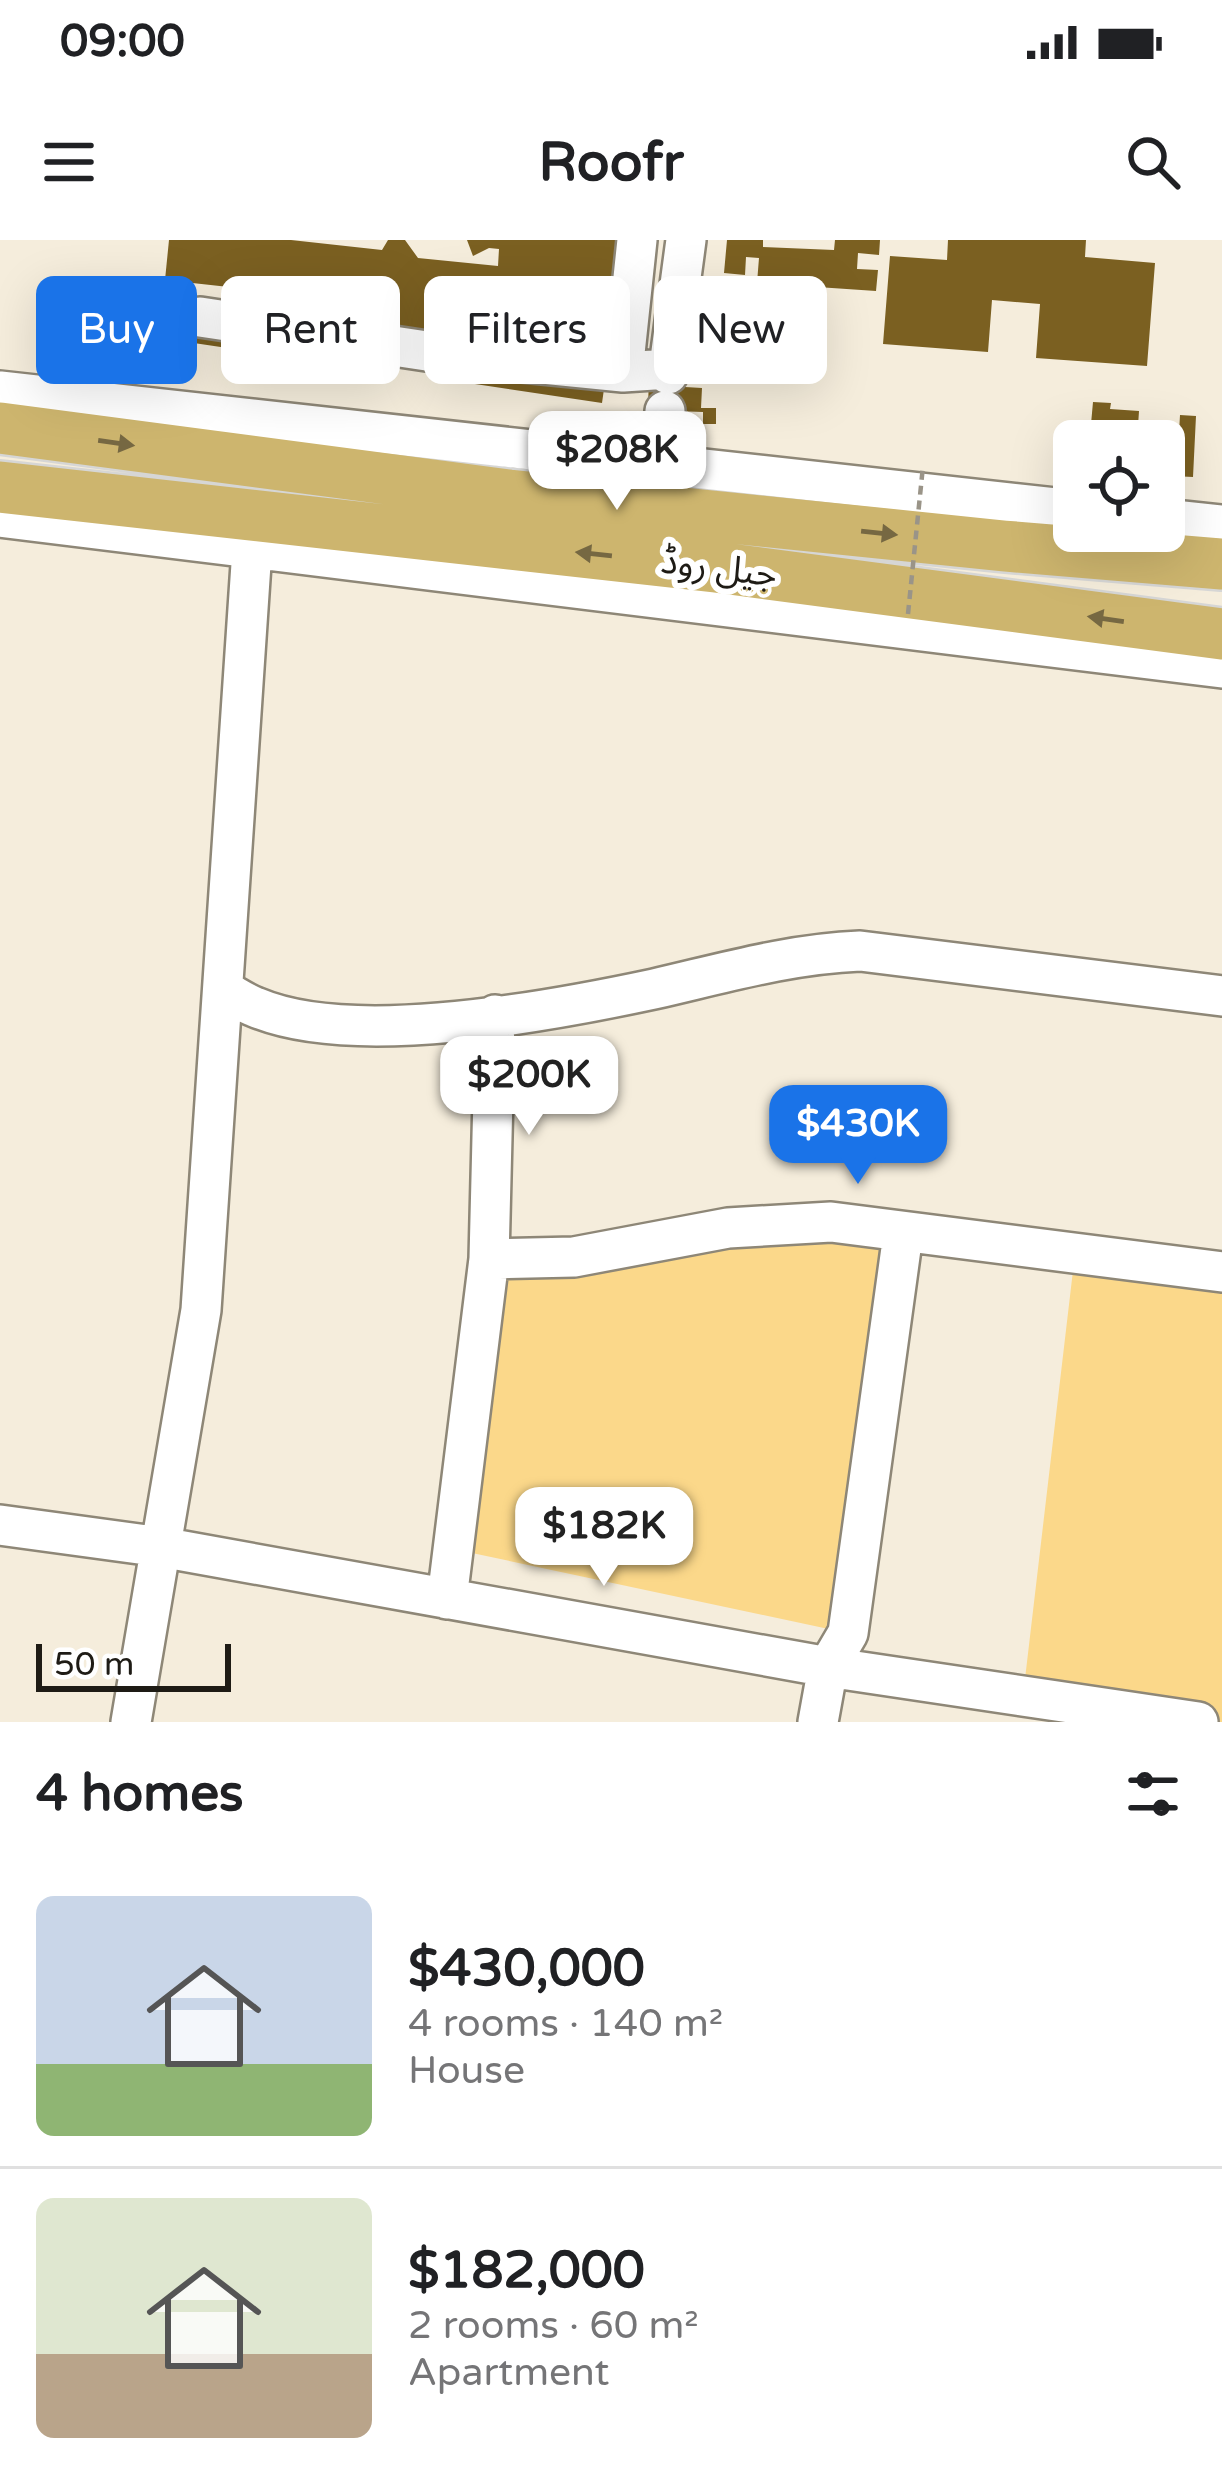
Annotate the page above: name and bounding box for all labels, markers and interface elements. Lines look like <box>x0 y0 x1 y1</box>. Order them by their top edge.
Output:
text: 09:00 <box>60 15 185 69</box>
icon: menu <box>36 129 102 195</box>
icon: search <box>1120 129 1186 195</box>
text: Roofr <box>538 130 684 195</box>
chip: Buy <box>36 276 197 384</box>
chip: Rent <box>221 276 400 384</box>
chip: Filters <box>424 276 630 384</box>
chip: New <box>654 276 827 384</box>
pin: $208K <box>533 411 701 513</box>
map controls <box>1053 420 1185 552</box>
button: locate <box>1053 420 1185 552</box>
text: $208K <box>555 426 679 473</box>
one-way arrow <box>98 434 135 453</box>
one-way arrow <box>860 524 898 543</box>
street label: جیل روڈ <box>658 540 780 596</box>
one-way arrow <box>575 544 612 563</box>
one-way arrow <box>1087 609 1124 628</box>
pin: $200K <box>445 1036 613 1138</box>
text: $200K <box>467 1051 591 1098</box>
pin: $430K <box>774 1085 942 1187</box>
text: $430K <box>796 1100 920 1147</box>
pin: $182K <box>520 1487 688 1589</box>
text: $182K <box>542 1502 666 1549</box>
scale bar <box>36 1638 231 1691</box>
text: 50 m <box>54 1645 134 1684</box>
icon: filters <box>1120 1761 1186 1827</box>
text: 4 homes <box>36 1763 244 1825</box>
text: $430,000 <box>408 1938 645 2000</box>
icon: home <box>132 1944 276 2088</box>
text: 4 rooms · 140 m² <box>408 2000 723 2047</box>
text: House <box>408 2047 525 2094</box>
text: $182,000 <box>408 2240 645 2302</box>
icon: home <box>132 2246 276 2390</box>
text: 2 rooms · 60 m² <box>408 2302 699 2349</box>
text: Apartment <box>408 2349 609 2396</box>

